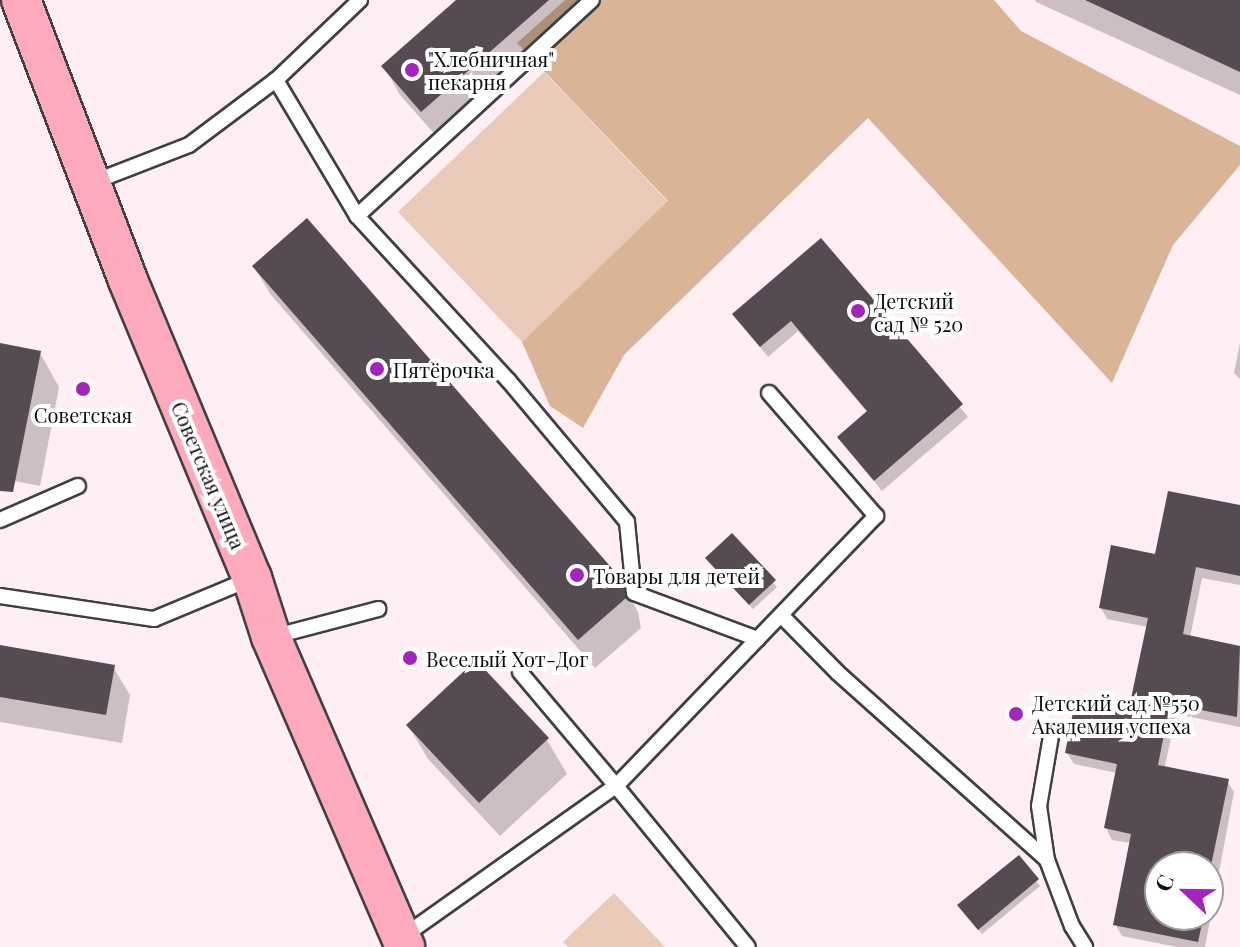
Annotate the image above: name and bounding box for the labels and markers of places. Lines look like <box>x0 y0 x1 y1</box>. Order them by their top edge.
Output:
place label: "Хлебничная" пекарня <box>428 46 554 93</box>
marker: "Хлебничная" пекарня <box>403 61 421 79</box>
place label: Детский сад № 520 <box>874 288 963 335</box>
marker: Детский сад № 520 <box>849 302 867 320</box>
place label: Пятёрочка <box>393 357 495 381</box>
marker: Пятёрочка <box>368 360 386 378</box>
marker: Советская <box>74 380 92 398</box>
place label: Советская <box>34 402 132 426</box>
place label: Товары для детей <box>593 563 760 587</box>
marker: Товары для детей <box>568 566 586 584</box>
place label: Веселый Хот-Дог <box>426 646 588 670</box>
marker: Веселый Хот-Дог <box>401 649 419 667</box>
place label: Детский сад №550 Академия успеха <box>1032 690 1200 737</box>
marker: Детский сад №550 Академия успеха <box>1007 705 1025 723</box>

